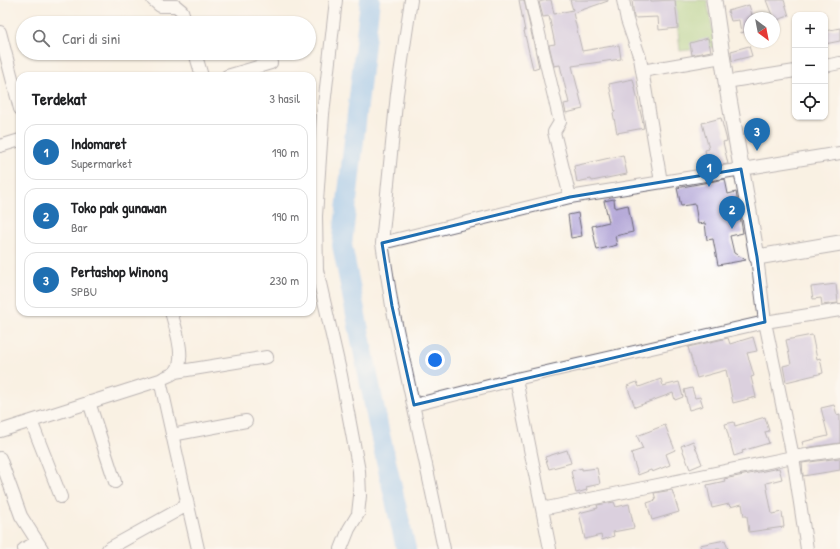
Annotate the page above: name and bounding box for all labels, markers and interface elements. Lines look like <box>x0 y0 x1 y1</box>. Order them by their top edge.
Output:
north arrow <box>744 12 780 48</box>
map controls <box>792 12 828 120</box>
button: + <box>792 12 828 48</box>
search box <box>16 16 316 60</box>
icon: search <box>30 27 52 49</box>
text: Cari di sini <box>62 28 121 49</box>
button: − <box>792 48 828 84</box>
button: locate <box>792 84 828 120</box>
text: Terdekat <box>32 87 86 110</box>
text: 3 hasil <box>269 89 300 107</box>
pin: 3 <box>744 118 770 151</box>
text: Indomaret <box>71 133 126 154</box>
text: 1 <box>44 143 48 161</box>
text: 190 m <box>272 143 299 161</box>
text: Supermarket <box>71 154 132 172</box>
pin: 1 <box>696 154 722 187</box>
pin: 2 <box>719 196 745 229</box>
text: Toko pak gunawan <box>71 197 167 218</box>
text: 2 <box>43 207 49 225</box>
text: 190 m <box>272 207 299 225</box>
text: Bar <box>71 218 88 236</box>
text: Pertashop Winong <box>71 261 168 282</box>
text: 3 <box>43 271 49 289</box>
text: 230 m <box>269 271 299 289</box>
text: SPBU <box>71 282 97 300</box>
your location <box>425 350 445 370</box>

